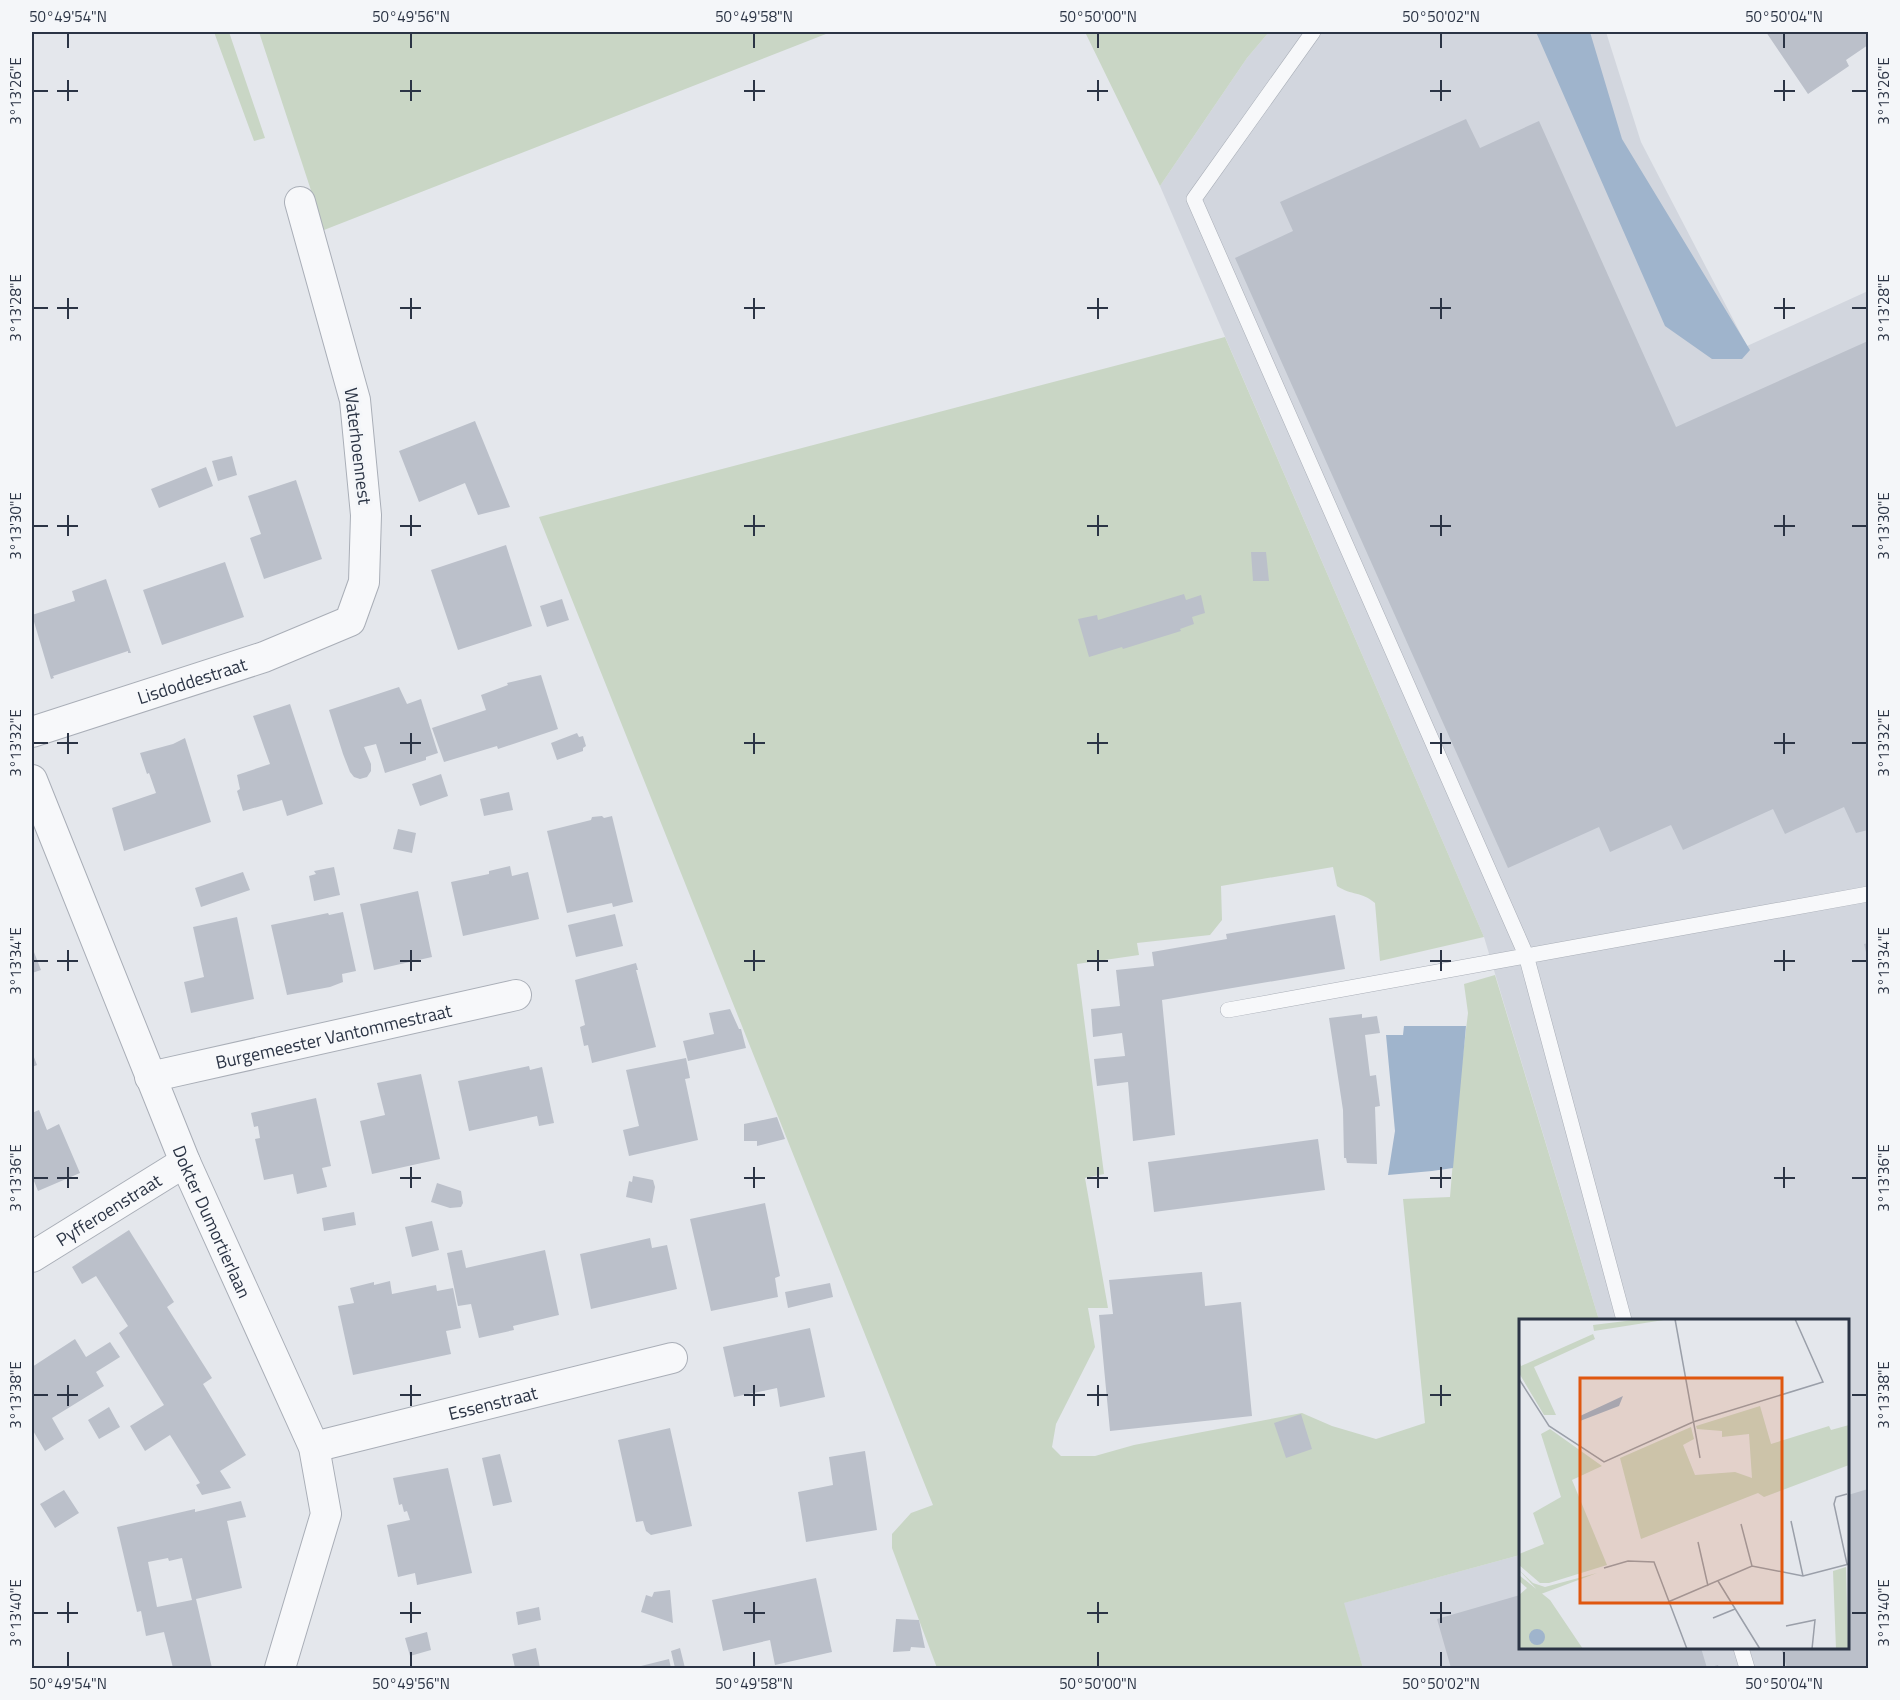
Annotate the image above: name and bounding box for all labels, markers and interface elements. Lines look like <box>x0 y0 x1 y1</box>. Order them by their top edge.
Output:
text: 50°49'54"N <box>29 5 107 28</box>
text: 50°49'56"N <box>372 5 450 28</box>
text: 50°49'58"N <box>715 5 793 28</box>
text: 50°50'00"N <box>1059 5 1137 28</box>
text: 50°50'02"N <box>1402 5 1480 28</box>
text: 50°50'04"N <box>1745 5 1823 28</box>
text: 3°13'26"E <box>4 57 27 125</box>
text: 3°13'26"E <box>1872 57 1895 125</box>
text: 3°13'28"E <box>4 274 27 342</box>
text: 3°13'28"E <box>1872 274 1895 342</box>
street label: Waterhoennest <box>337 386 379 507</box>
text: 3°13'30"E <box>4 492 27 560</box>
text: 3°13'30"E <box>1872 492 1895 560</box>
street label: Lisdoddestraat <box>134 650 251 711</box>
text: 3°13'32"E <box>4 709 27 777</box>
text: 3°13'32"E <box>1872 709 1895 777</box>
text: 3°13'34"E <box>4 927 27 995</box>
text: 3°13'34"E <box>1872 927 1895 995</box>
street label: Burgemeester Vantommestraat <box>213 996 455 1075</box>
street label: Dokter Dumortierlaan <box>166 1141 258 1302</box>
text: 3°13'36"E <box>4 1144 27 1212</box>
text: 3°13'36"E <box>1872 1144 1895 1212</box>
street label: Pyfferoenstraat <box>50 1166 167 1253</box>
inset map <box>1519 1319 1849 1649</box>
text: 3°13'38"E <box>4 1361 27 1429</box>
text: 3°13'38"E <box>1872 1361 1895 1429</box>
street label: Essenstraat <box>445 1378 541 1427</box>
text: 3°13'40"E <box>4 1579 27 1647</box>
text: 3°13'40"E <box>1872 1579 1895 1647</box>
text: 50°49'54"N <box>29 1672 107 1695</box>
text: 50°49'56"N <box>372 1672 450 1695</box>
text: 50°49'58"N <box>715 1672 793 1695</box>
text: 50°50'00"N <box>1059 1672 1137 1695</box>
text: 50°50'02"N <box>1402 1672 1480 1695</box>
text: 50°50'04"N <box>1745 1672 1823 1695</box>

